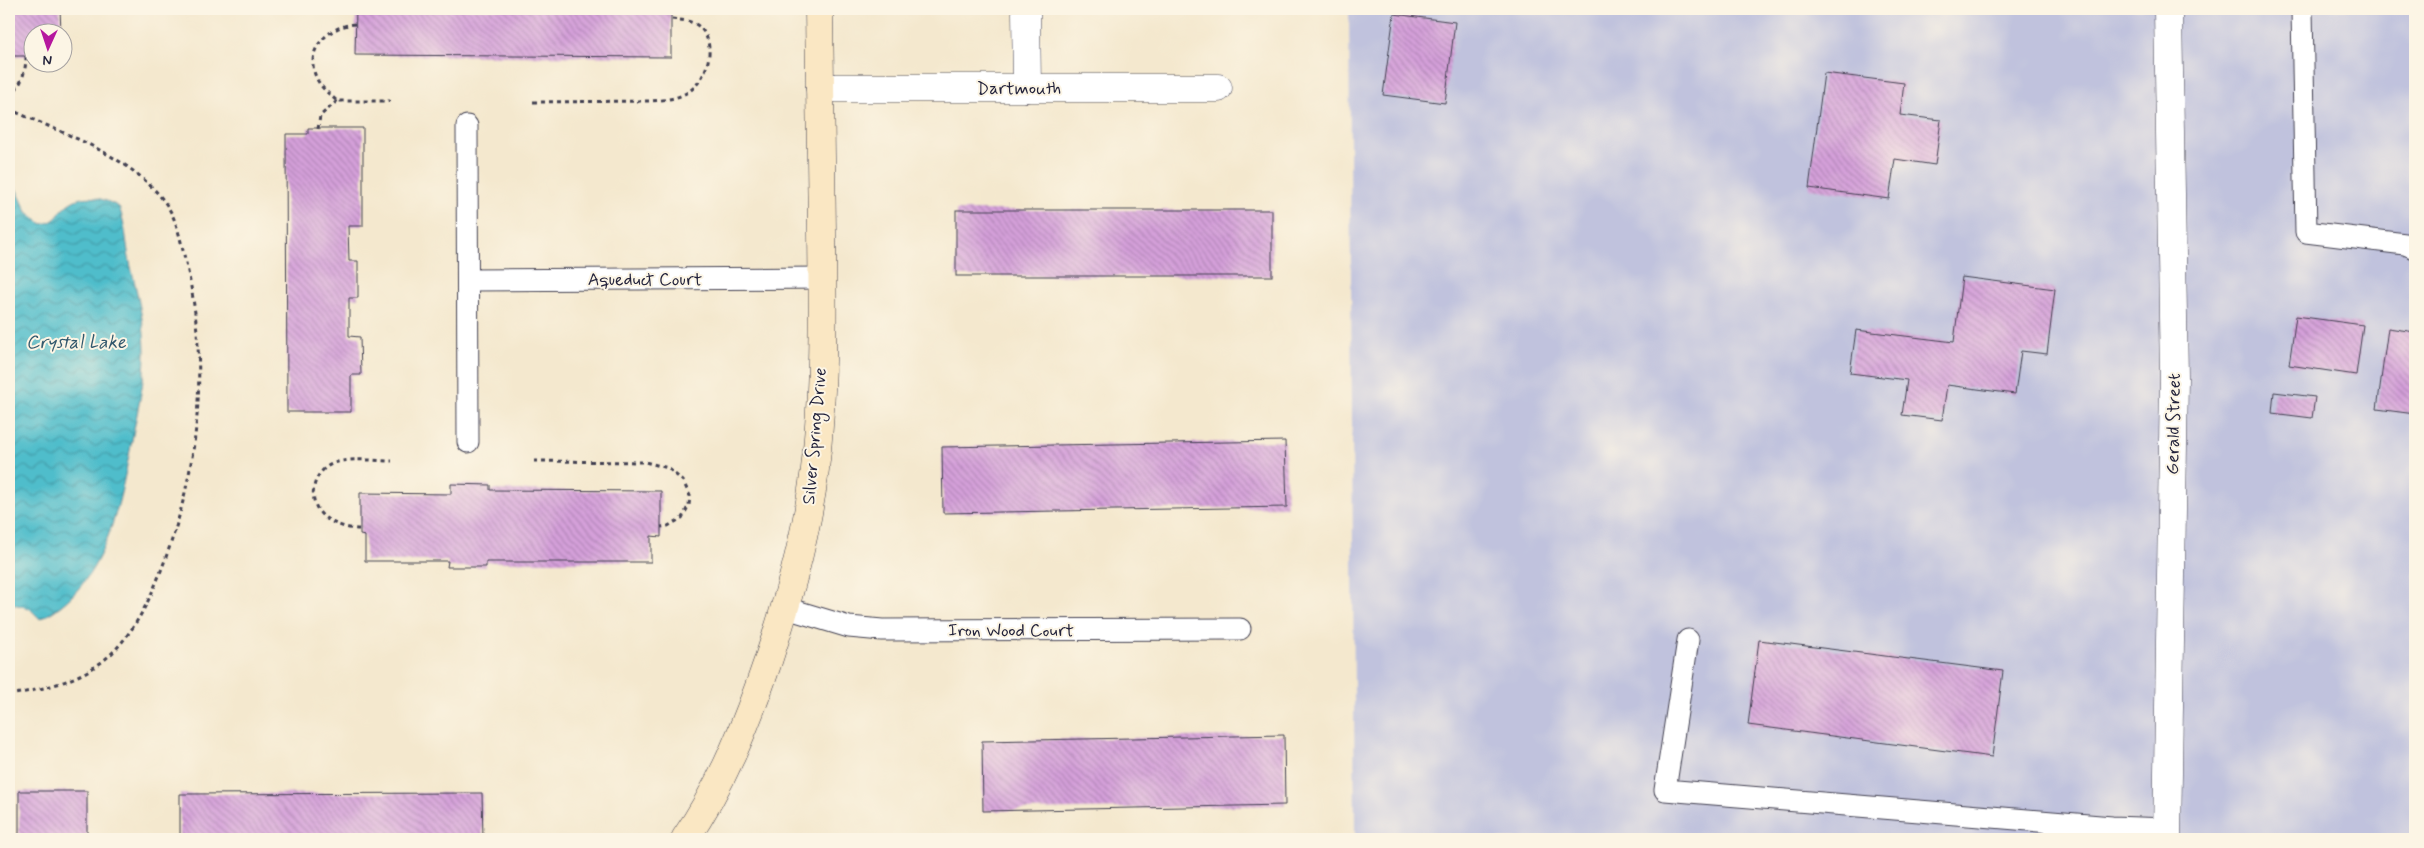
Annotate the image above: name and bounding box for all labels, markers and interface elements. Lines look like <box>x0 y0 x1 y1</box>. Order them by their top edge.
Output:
north arrow <box>22 22 72 72</box>
text: N <box>42 51 53 69</box>
street label: Dartmouth <box>977 77 1061 101</box>
street label: Aqueduct Court <box>588 268 702 292</box>
water label: Crystal Lake <box>26 330 127 355</box>
street label: Silver Spring Drive <box>797 367 834 506</box>
street label: Gerald Street <box>2161 373 2187 475</box>
street label: Iron Wood Court <box>948 619 1074 643</box>

